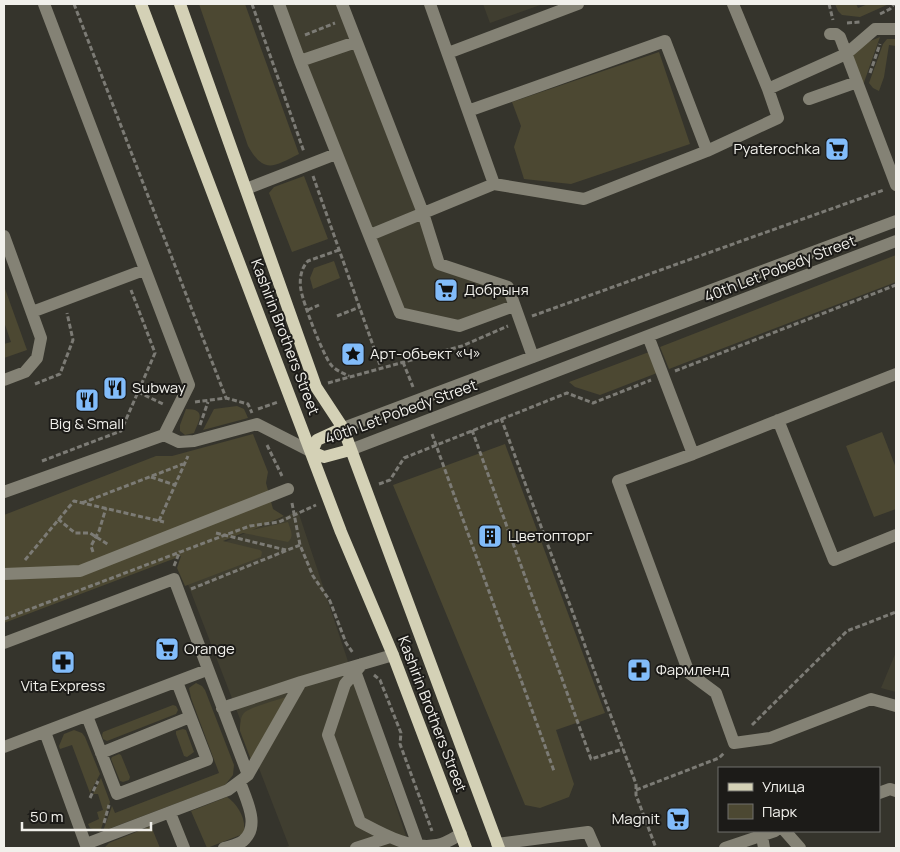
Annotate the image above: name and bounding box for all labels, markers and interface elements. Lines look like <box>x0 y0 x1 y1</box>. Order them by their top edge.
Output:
supermarket icon: Pyaterochka <box>824 136 850 162</box>
place label: Pyaterochka <box>733 138 820 159</box>
street label: 40th Let Pobedy Street <box>701 230 859 307</box>
street label: Kashirin Brothers Street <box>246 256 325 418</box>
supermarket icon: Добрыня <box>433 277 459 303</box>
place label: Добрыня <box>464 279 529 300</box>
place icon: Арт-объект «Ч» <box>340 341 366 367</box>
place label: Арт-объект «Ч» <box>370 343 481 364</box>
street label: 40th Let Pobedy Street <box>322 374 480 449</box>
restaurant icon: Subway <box>102 375 128 401</box>
place label: Subway <box>132 377 186 398</box>
restaurant icon: Big & Small <box>74 387 100 413</box>
place label: Big & Small <box>50 413 124 434</box>
building icon: Цветопторг <box>477 523 503 549</box>
place label: Цветопторг <box>508 525 593 546</box>
street label: Kashirin Brothers Street <box>393 633 472 795</box>
supermarket icon: Orange <box>154 636 180 662</box>
place label: Orange <box>184 638 235 659</box>
pharmacy icon: Vita Express <box>50 649 76 675</box>
pharmacy icon: Фармленд <box>626 657 652 683</box>
place label: Фармленд <box>656 659 730 680</box>
place label: Vita Express <box>21 675 105 696</box>
legend <box>718 767 880 832</box>
text: Улица <box>762 776 805 797</box>
scale bar <box>22 800 151 832</box>
text: Парк <box>762 801 798 822</box>
text: 50 m <box>30 806 64 827</box>
supermarket icon: Magnit <box>665 806 691 832</box>
place label: Magnit <box>612 808 660 829</box>

